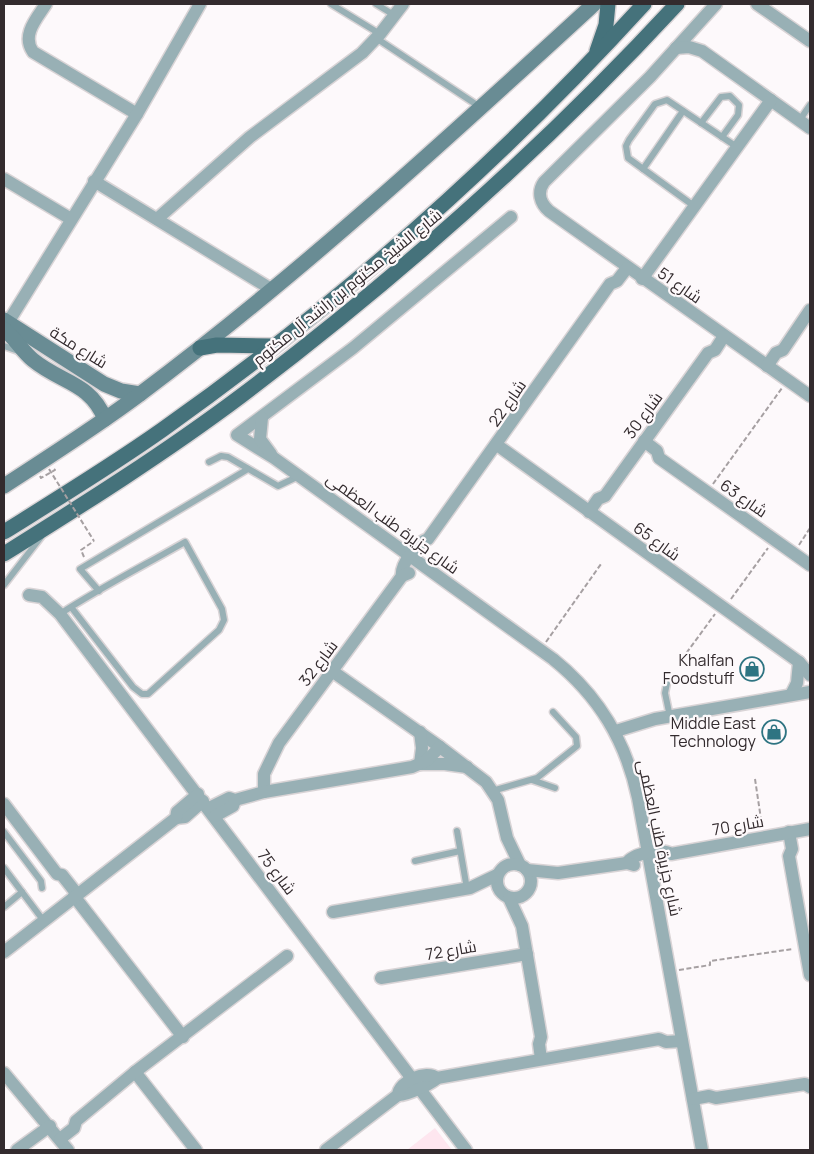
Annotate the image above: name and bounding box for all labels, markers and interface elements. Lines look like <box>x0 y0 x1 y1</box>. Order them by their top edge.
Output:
street label: شارع الشيخ مكتوم بن راشد آل مكتوم <box>248 204 447 371</box>
street label: شارع 51 <box>653 262 707 309</box>
street label: شارع مكة <box>45 321 112 374</box>
street label: شارع 22 <box>483 375 532 431</box>
street label: شارع 30 <box>619 387 668 443</box>
street label: شارع جزيرة طنب العظمى <box>321 467 464 580</box>
street label: شارع 63 <box>715 474 772 523</box>
street label: شارع 65 <box>628 516 685 566</box>
street label: شارع 32 <box>294 636 343 691</box>
place label: Khalfan Foodstuff <box>663 649 734 689</box>
shop icon: Khalfan Foodstuff <box>739 656 765 682</box>
place label: Middle East Technology <box>670 712 757 752</box>
shop icon: Middle East Technology <box>761 719 787 745</box>
street label: شارع جزيرة طنب العظمى <box>632 758 687 918</box>
street label: شارع 70 <box>710 810 766 841</box>
street label: شارع 75 <box>252 845 301 900</box>
street label: شارع 72 <box>424 935 478 966</box>

